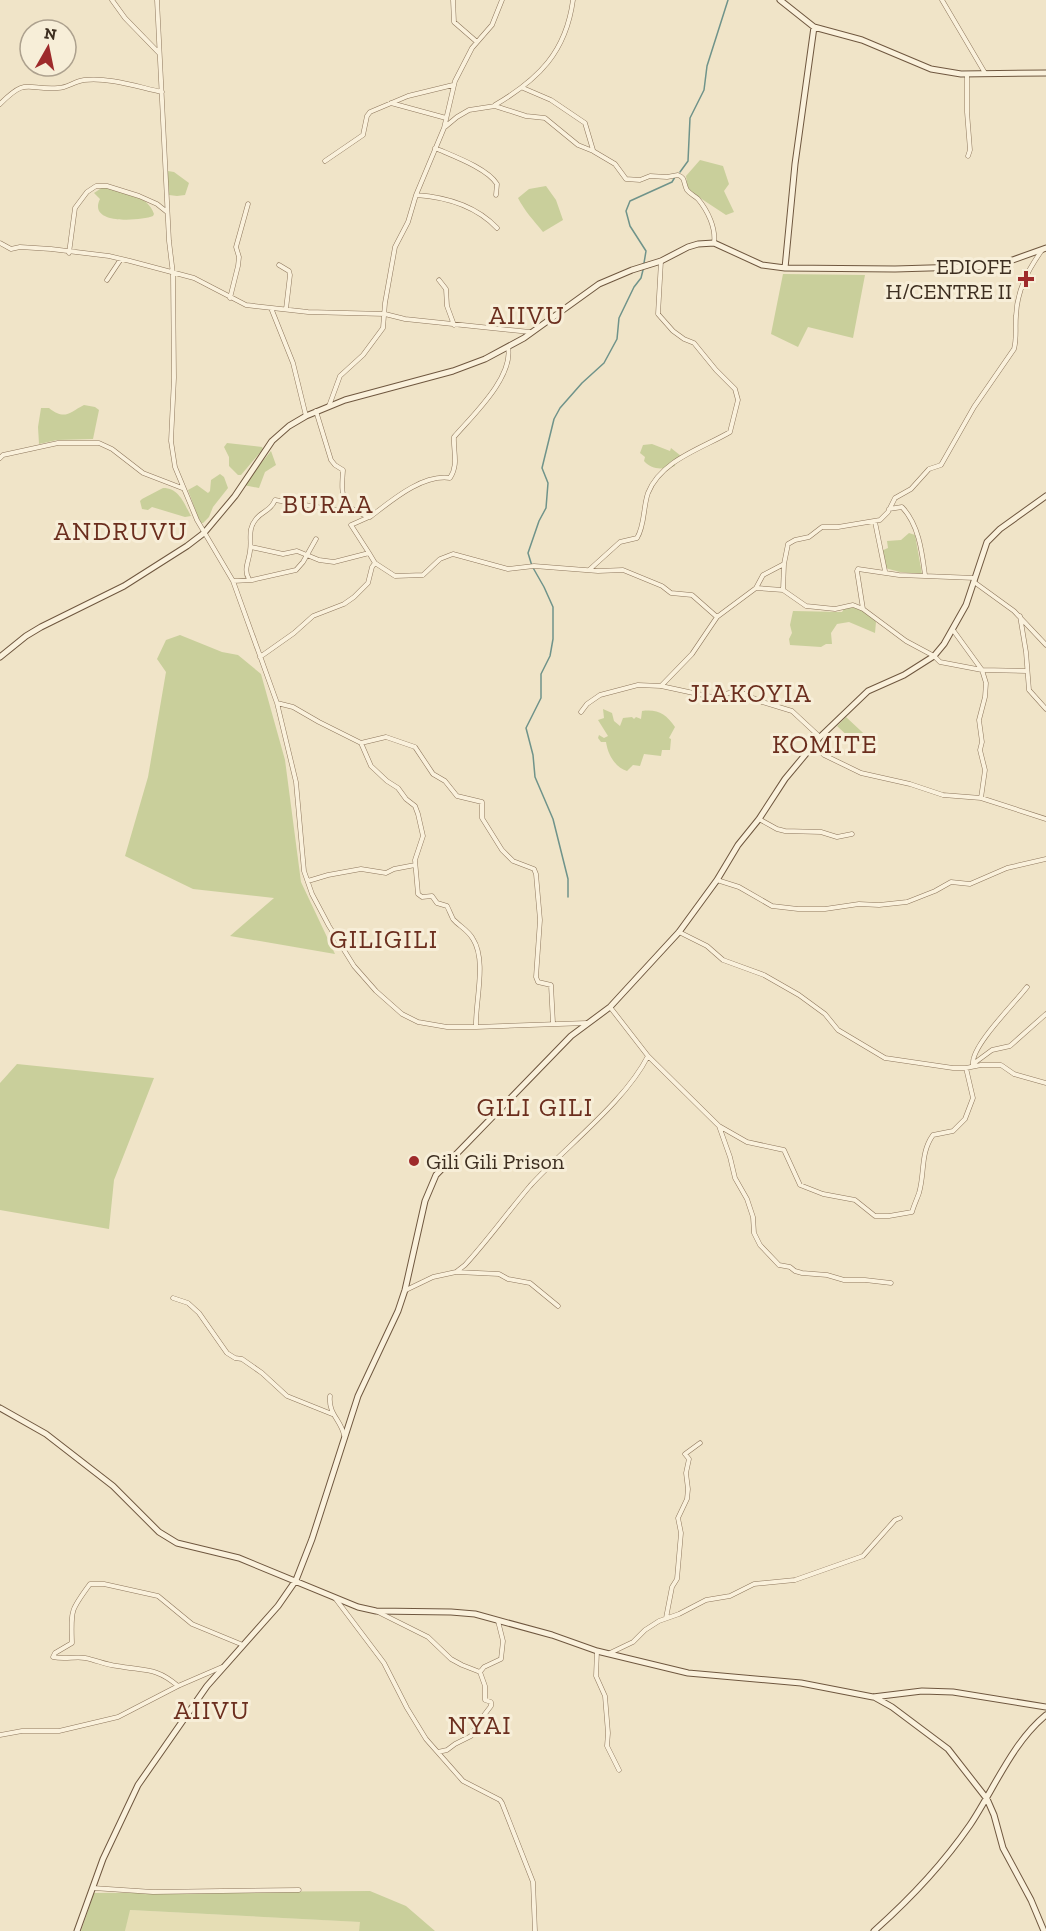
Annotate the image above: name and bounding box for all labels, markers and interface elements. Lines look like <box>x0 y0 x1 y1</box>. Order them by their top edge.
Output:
north arrow <box>18 18 78 78</box>
text: N <box>43 23 58 44</box>
place label: EDIOFE H/CENTRE II <box>886 253 1012 305</box>
marker: EDIOFE H/CENTRE II <box>1017 270 1035 288</box>
district label: AIIVU <box>489 299 565 331</box>
district label: BURAA <box>282 488 374 520</box>
district label: ANDRUVU <box>54 515 188 547</box>
district label: JIAKOYIA <box>688 677 812 709</box>
district label: KOMITE <box>772 728 878 760</box>
district label: GILIGILI <box>329 923 439 955</box>
district label: GILI GILI <box>476 1091 594 1123</box>
place label: Gili Gili Prison <box>426 1148 565 1175</box>
marker: Gili Gili Prison <box>407 1154 421 1168</box>
district label: AIIVU <box>174 1694 250 1726</box>
district label: NYAI <box>448 1709 512 1741</box>

